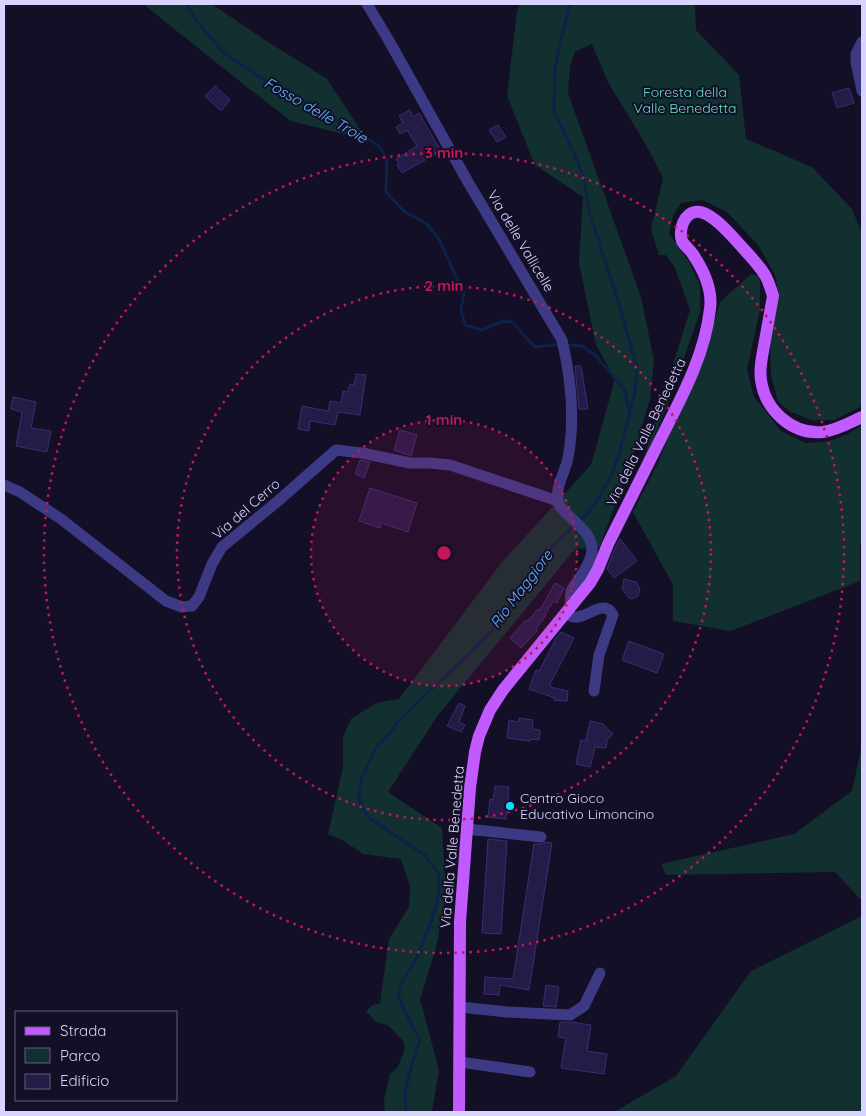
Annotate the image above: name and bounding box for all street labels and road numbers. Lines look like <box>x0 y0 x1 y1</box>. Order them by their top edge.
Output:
street label: Via delle Vallicelle <box>484 187 558 295</box>
street label: Via della Valle Benedetta <box>602 355 690 509</box>
street label: Via del Cerro <box>208 475 284 543</box>
street label: Via della Valle Benedetta <box>436 765 468 929</box>

